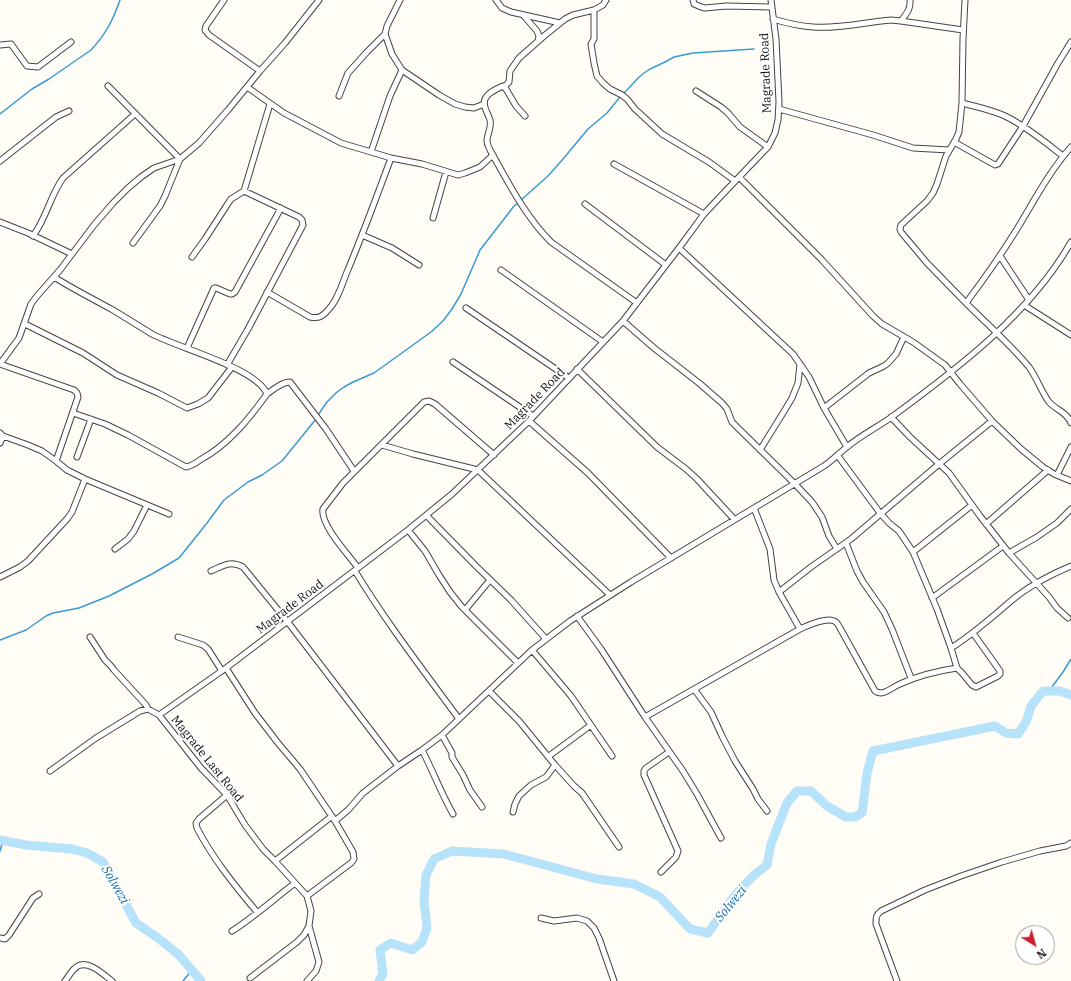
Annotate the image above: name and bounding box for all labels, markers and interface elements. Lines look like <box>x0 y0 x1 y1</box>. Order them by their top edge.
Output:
street label: Magrade Road <box>757 33 775 113</box>
street label: Magrade Road <box>502 365 568 433</box>
street label: Magrade Road <box>254 577 326 637</box>
street label: Magrade Last Road <box>168 713 246 805</box>
water label: Solwezi <box>98 863 132 907</box>
water label: Solwezi <box>712 883 750 925</box>
north arrow <box>1015 925 1055 965</box>
text: N <box>1034 946 1049 962</box>

